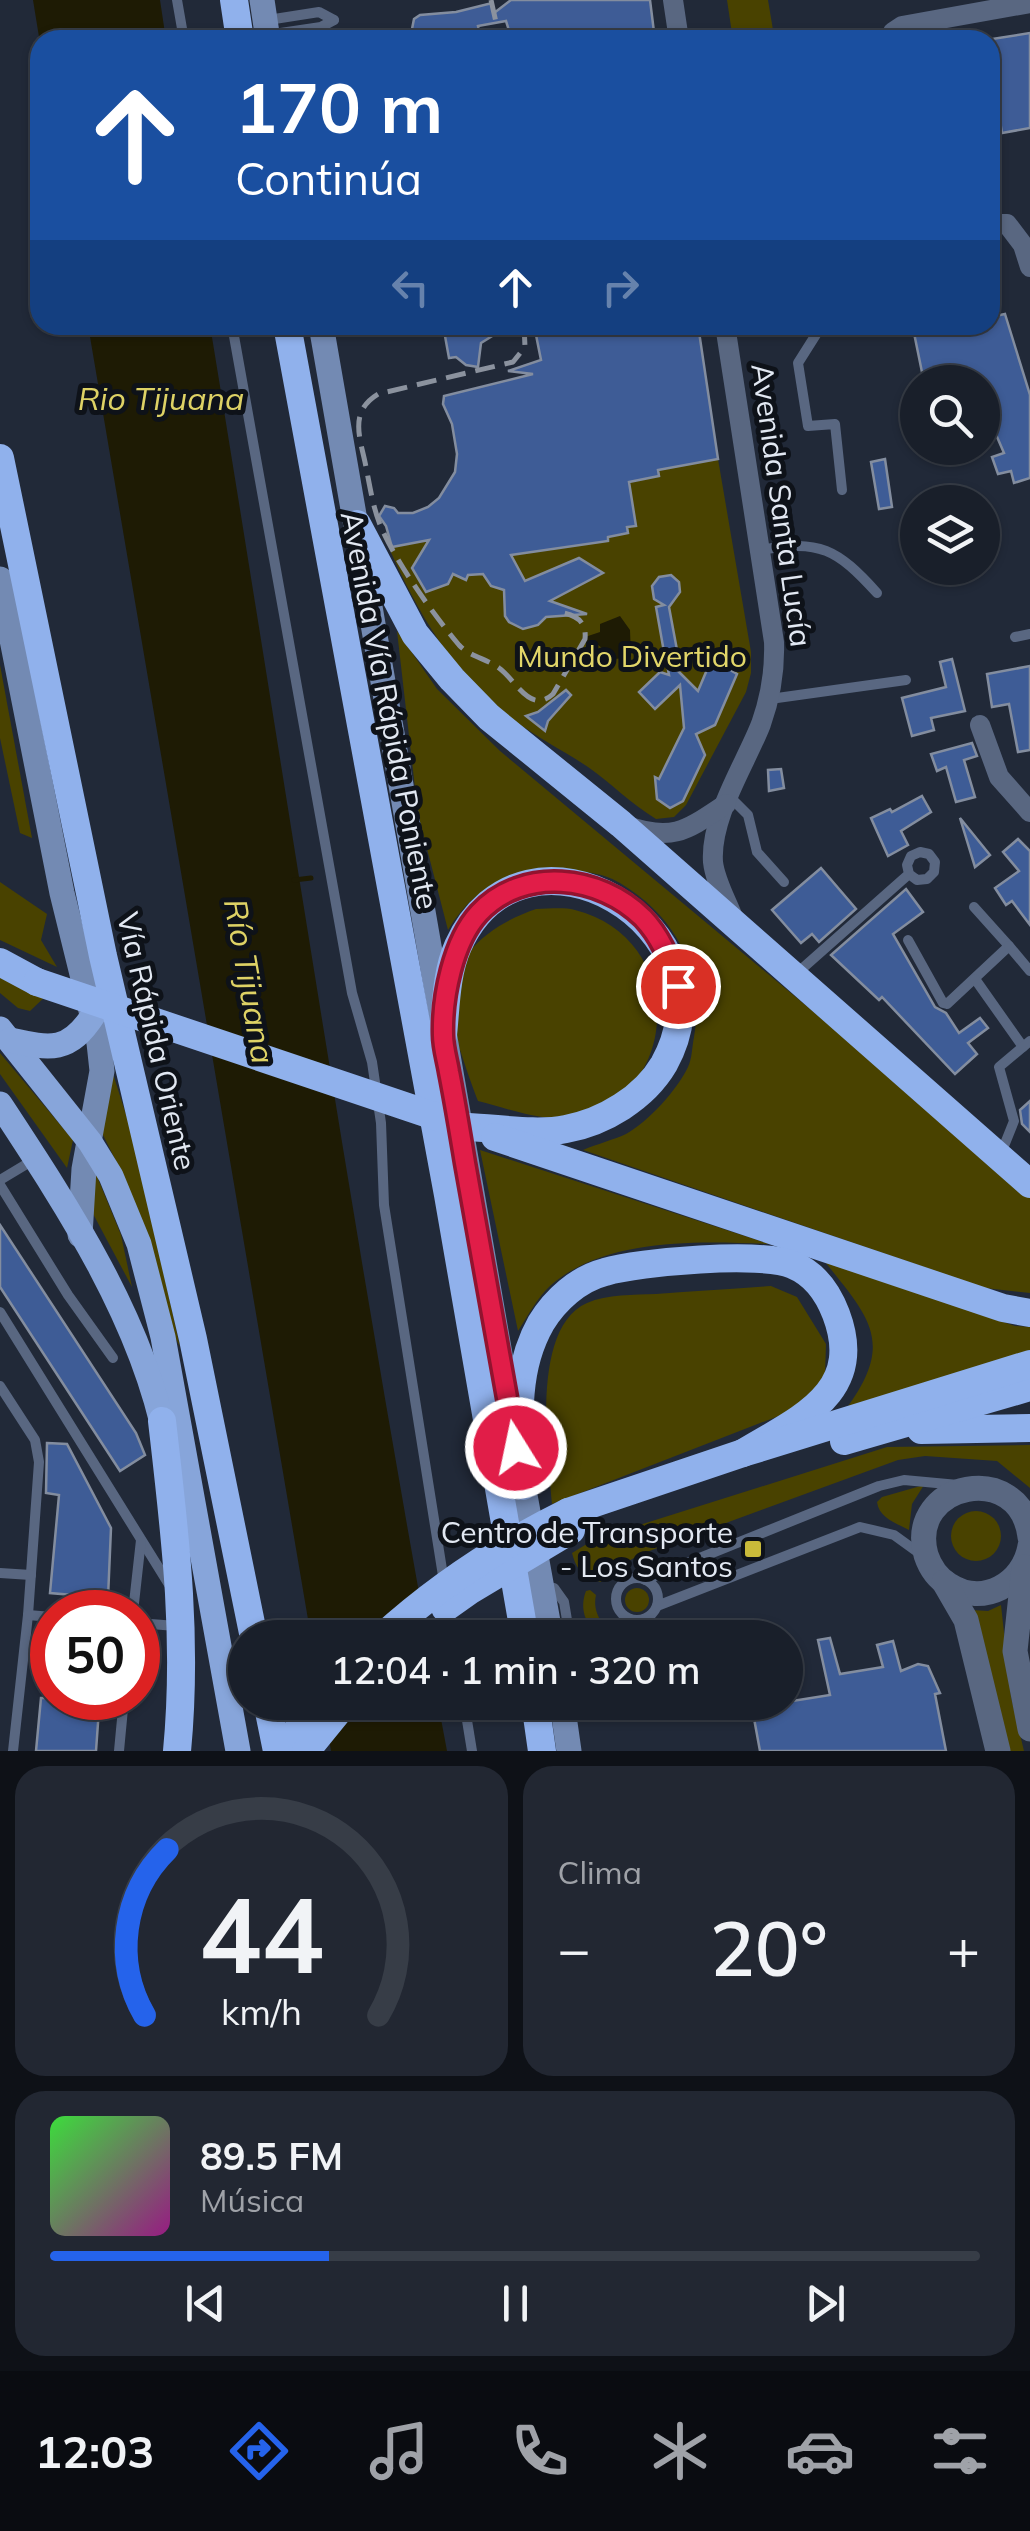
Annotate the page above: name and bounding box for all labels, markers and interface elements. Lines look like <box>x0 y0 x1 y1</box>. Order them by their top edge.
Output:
text: 170 m <box>235 63 443 151</box>
icon: ahead <box>70 70 200 200</box>
text: Continúa <box>235 150 422 206</box>
icon: left <box>383 260 438 315</box>
icon: ahead <box>488 260 543 315</box>
icon: right <box>593 260 648 315</box>
street label: Avenida Santa Lucía <box>743 361 821 649</box>
map controls <box>900 365 1000 585</box>
button: search <box>900 365 1000 465</box>
water label: Rio Tijuana <box>78 378 244 418</box>
button: layers <box>900 485 1000 585</box>
street label: Avenida Vía Rápida Poniente <box>333 508 447 912</box>
park label: Mundo Divertido <box>517 637 747 675</box>
water label: Río Tijuana <box>216 896 284 1066</box>
street label: Vía Rápida Oriente <box>109 908 205 1174</box>
pin <box>636 944 721 1029</box>
icon: arrive <box>651 959 706 1014</box>
position arrow <box>464 1396 568 1500</box>
place label: Centro de Transporte - Los Santos <box>441 1513 733 1585</box>
marker: Centro de Transporte - Los Santos <box>742 1538 764 1560</box>
speed limit sign: 50 <box>30 1590 160 1720</box>
text: 12:04 · 1 min · 320 m <box>330 1646 701 1694</box>
text: Clima <box>558 1852 642 1892</box>
text: 44 <box>199 1868 324 1999</box>
text: 20° <box>710 1901 828 1995</box>
text: − <box>558 1914 591 1983</box>
text: + <box>947 1914 980 1983</box>
text: km/h <box>221 1989 302 2034</box>
text: 89.5 FM <box>200 2132 343 2180</box>
text: Música <box>200 2180 304 2220</box>
icon: previous <box>178 2276 233 2331</box>
icon: pause <box>488 2276 543 2331</box>
icon: next <box>798 2276 853 2331</box>
icon: directions <box>224 2416 294 2486</box>
icon: music <box>364 2416 434 2486</box>
icon: phone <box>505 2416 575 2486</box>
icon: climate <box>645 2416 715 2486</box>
icon: car <box>785 2416 855 2486</box>
icon: filters <box>925 2416 995 2486</box>
text: 12:03 <box>35 2423 154 2479</box>

